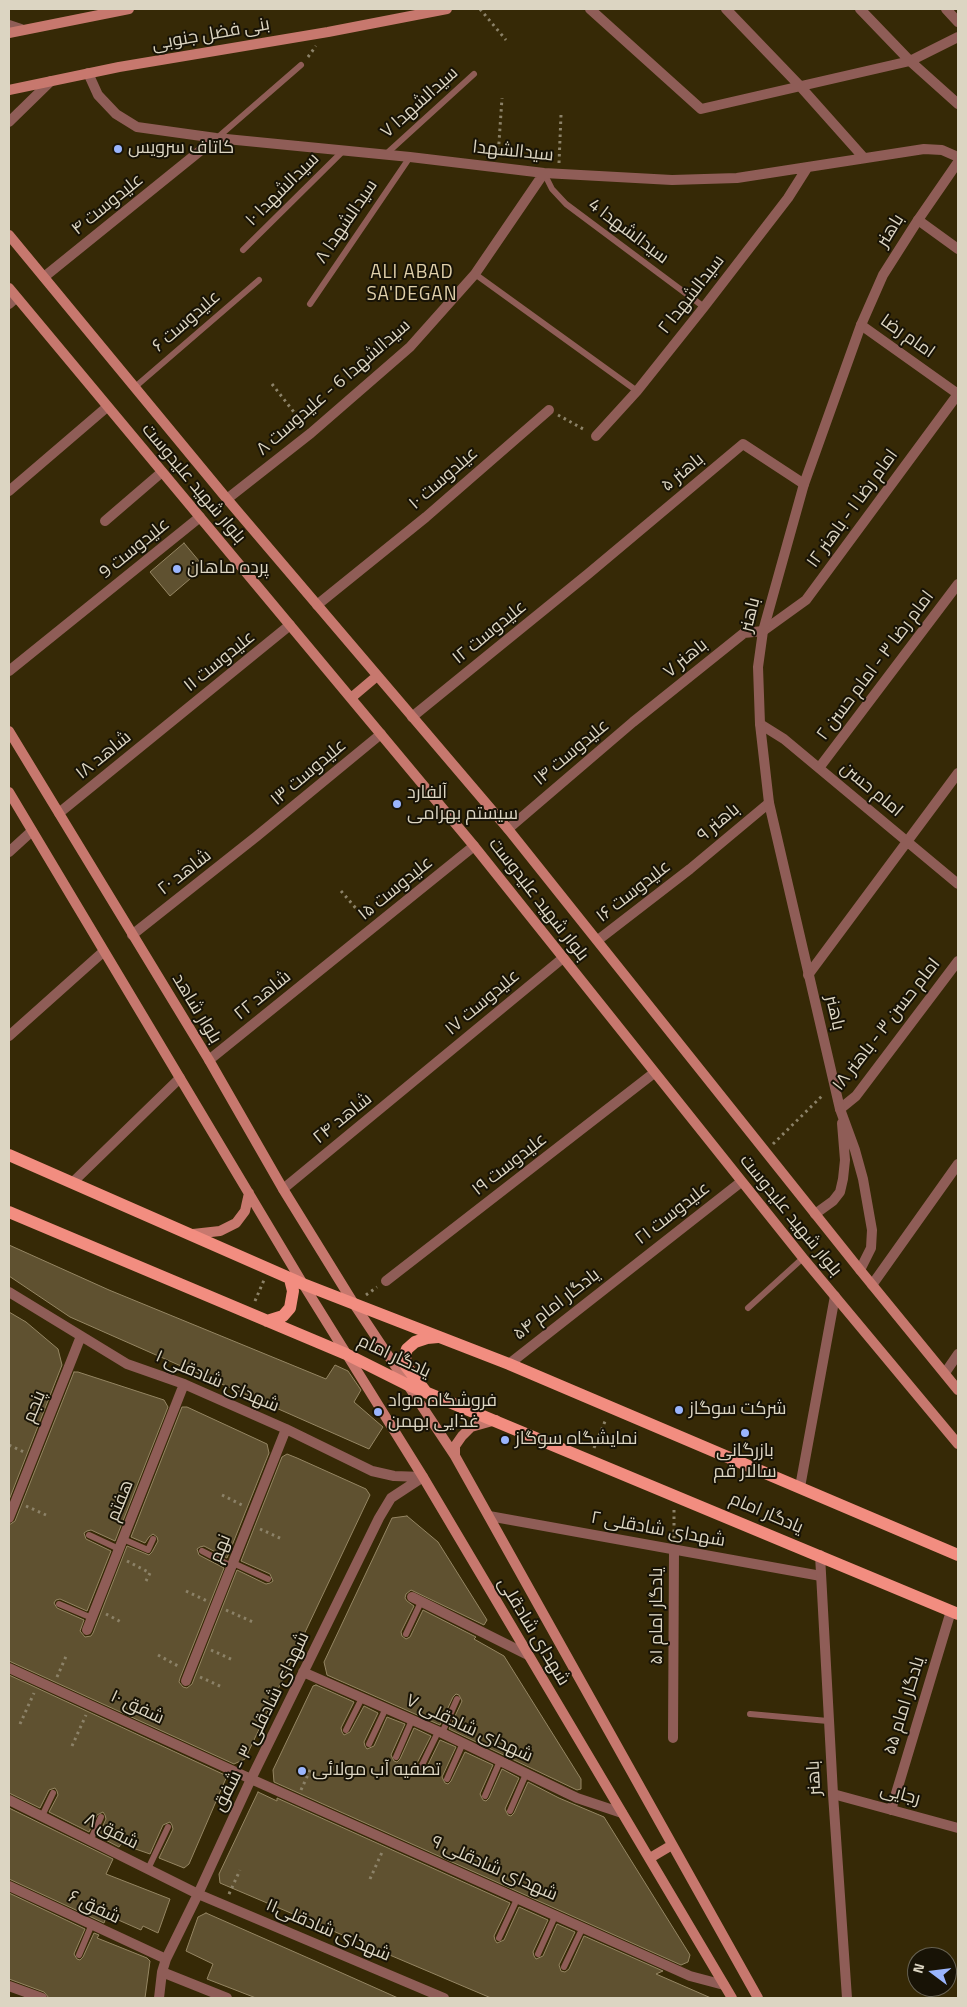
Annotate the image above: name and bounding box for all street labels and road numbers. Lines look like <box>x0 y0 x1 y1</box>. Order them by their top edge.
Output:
street label: بنی فضل جنوبی <box>150 14 272 56</box>
street label: سیدالشهدا ۷ <box>377 63 463 143</box>
street label: سیدالشهدا <box>471 137 555 167</box>
street label: سیدالشهدا ۱۰ <box>242 149 324 231</box>
street label: علیدوست ۴ <box>68 169 148 241</box>
street label: سیدالشهدا ۸ <box>311 176 383 268</box>
street label: سیدالشهدا 4 <box>583 195 673 269</box>
street label: باهنر <box>873 210 909 252</box>
street label: سیدالشهدا ۲ <box>654 251 730 339</box>
street label: علیدوست ۶ <box>149 287 225 357</box>
street label: امام رضا <box>876 310 938 364</box>
street label: سیدالشهدا 6 - علیدوست ۸ <box>253 315 415 461</box>
street label: بلوار شهید علیدوست <box>136 419 250 549</box>
street label: عیلدوست ۱۰ <box>405 443 483 515</box>
street label: امام رضا ۱ - باهنر ۱۲ <box>803 446 903 572</box>
street label: باهنر ۵ <box>657 449 709 497</box>
street label: علیدوست 9 <box>95 514 175 584</box>
street label: امام رضا ۳ - امام حسن ۲ <box>813 587 939 745</box>
street label: باهنر <box>736 595 766 635</box>
street label: علیدوست ۱۲ <box>448 596 532 670</box>
street label: علیدوست ۱۱ <box>180 627 260 697</box>
street label: باهنر ۷ <box>660 635 712 683</box>
street label: علیدوست ۱۴ <box>530 715 614 791</box>
street label: شاهد ۱۸ <box>72 727 136 785</box>
street label: علیدوست ۱۳ <box>267 735 351 811</box>
street label: امام حسن <box>835 758 907 822</box>
street label: باهنر ۹ <box>694 799 744 847</box>
street label: بلوار شهید علیدوست <box>483 834 593 966</box>
street label: شاهد ۲۰ <box>154 845 216 901</box>
street label: علیدوست ۱۵ <box>354 852 438 926</box>
street label: علیدوست ۱۶ <box>592 856 676 928</box>
street label: امام حسن ۳ - باهنر ۱۸ <box>828 954 946 1096</box>
street label: علیدوست ۱۷ <box>441 965 525 1041</box>
street label: شاهد ۲۲ <box>230 966 296 1026</box>
street label: بلوار شاهد <box>167 970 225 1048</box>
street label: باهنر <box>820 993 848 1033</box>
street label: شاهد ۲۴ <box>309 1089 377 1149</box>
street label: علیدوست ۱۹ <box>468 1129 552 1201</box>
street label: بلوار شهید علیدوست <box>734 1151 846 1281</box>
street label: علیدوست ۲۱ <box>631 1178 715 1250</box>
street label: یادگار امام ۵۴ <box>510 1265 604 1345</box>
street label: یادگار امام <box>354 1331 434 1383</box>
street label: شهدای شادقلی ۱ <box>152 1346 282 1418</box>
street label: پنجم <box>19 1388 51 1426</box>
street label: هفتم <box>103 1477 139 1525</box>
street label: یادگار امام <box>726 1489 806 1539</box>
street label: شهدای شادقلی ۲ <box>589 1508 727 1552</box>
street label: نهم <box>206 1532 236 1566</box>
street label: یادگار امام ۵۱ <box>647 1567 669 1665</box>
street label: شهدای شادقلی <box>492 1574 574 1690</box>
street label: شهدای شادقلی ۳ - شفق <box>209 1629 315 1815</box>
street label: یادگار امام ۵۵ <box>880 1654 930 1758</box>
street label: شفق ۱۰ <box>107 1686 167 1730</box>
street label: شهدای شادقلی ۷ <box>402 1690 536 1768</box>
street label: باهنر <box>803 1760 827 1796</box>
street label: رجایی <box>878 1779 922 1811</box>
street label: شفق ۸ <box>80 1809 142 1855</box>
street label: شهدای شادقلی ۹ <box>428 1831 560 1907</box>
street label: شفق ۶ <box>64 1887 124 1929</box>
street label: شهدای شادقلی۱۱ <box>262 1895 394 1967</box>

